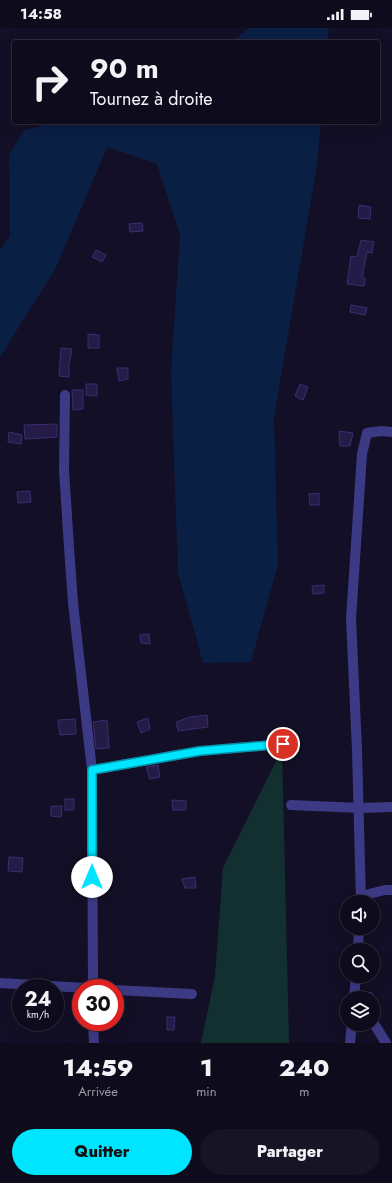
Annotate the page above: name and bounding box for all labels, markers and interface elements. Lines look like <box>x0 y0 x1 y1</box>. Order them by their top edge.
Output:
text: 14:58 <box>20 3 62 25</box>
text: 90 m <box>90 48 159 89</box>
icon: right <box>24 56 76 108</box>
text: Tournez à droite <box>90 86 213 112</box>
pin <box>266 727 300 761</box>
icon: arrive <box>272 733 294 755</box>
position arrow <box>71 856 113 898</box>
map controls <box>340 895 380 1031</box>
button: sound <box>340 895 380 935</box>
button: search <box>340 943 380 983</box>
speed limit sign: 30 <box>72 979 124 1031</box>
text: 24 <box>24 985 52 1014</box>
button: layers <box>340 991 380 1031</box>
text: km/h <box>27 1007 49 1022</box>
text: 14:59 <box>63 1050 134 1085</box>
text: 1 <box>200 1050 213 1085</box>
text: 240 <box>279 1050 329 1085</box>
text: Arrivée <box>78 1082 118 1101</box>
text: min <box>196 1082 216 1101</box>
text: m <box>299 1082 309 1101</box>
button: Quitter <box>12 1129 192 1175</box>
button: Partager <box>200 1129 380 1175</box>

